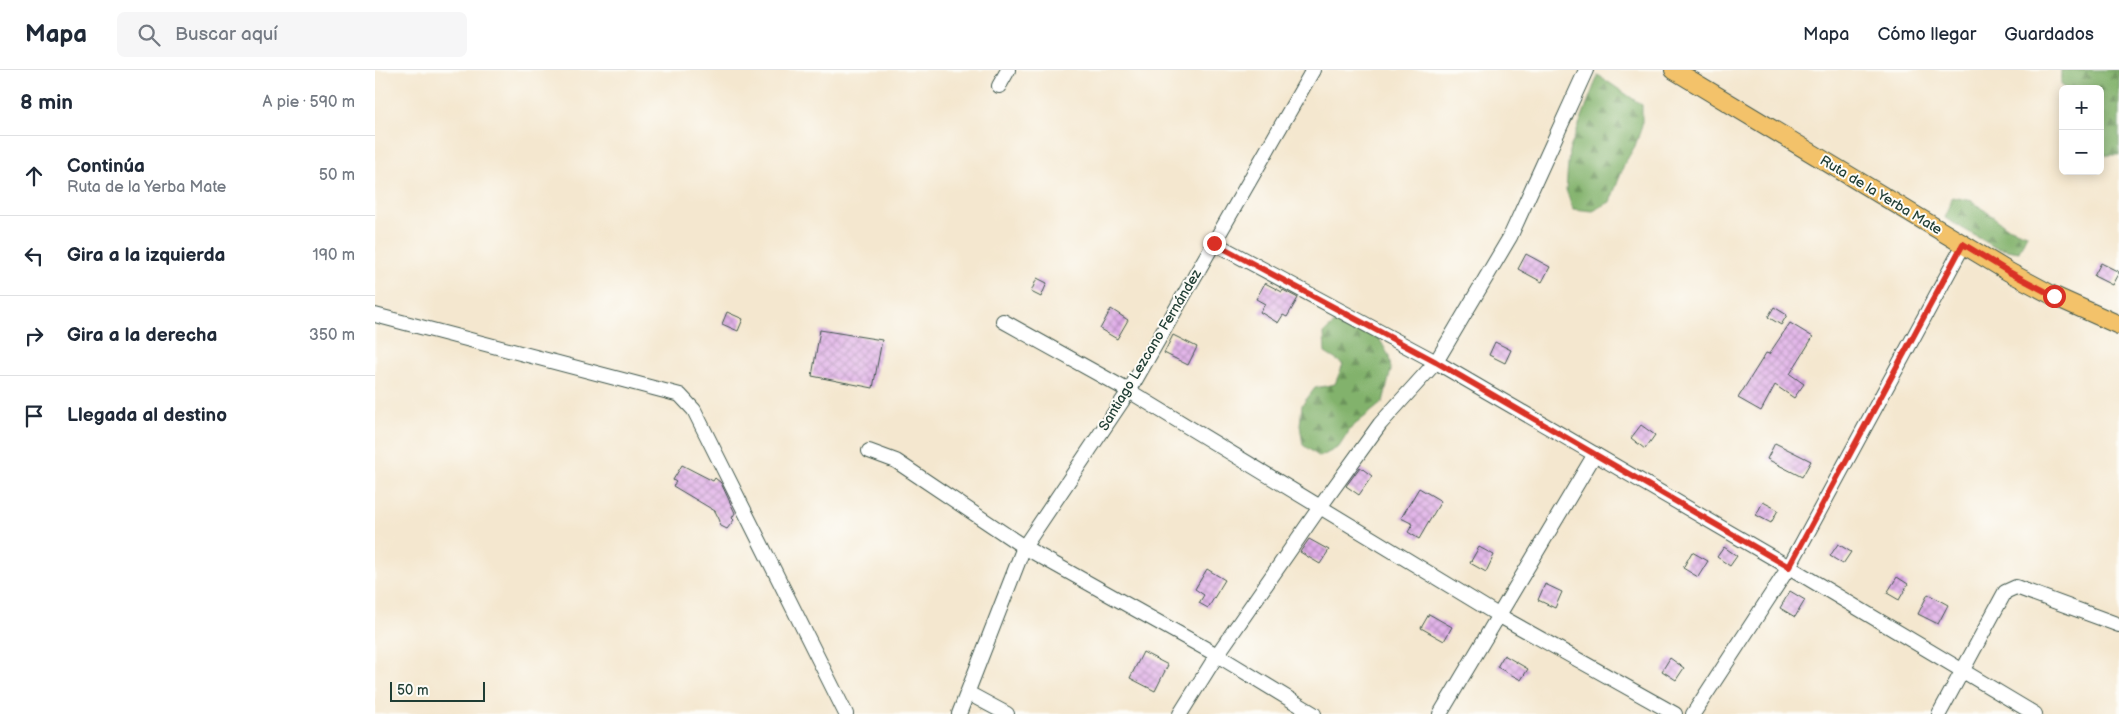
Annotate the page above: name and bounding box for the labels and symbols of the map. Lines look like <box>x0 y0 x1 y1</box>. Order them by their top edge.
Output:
street label: Ruta de la Yerba Mate <box>1817 152 1945 238</box>
route end <box>1203 232 1226 255</box>
street label: Santiago Lezcano Fernández <box>1095 266 1205 434</box>
route start <box>2043 285 2066 308</box>
scale bar <box>390 679 485 702</box>

